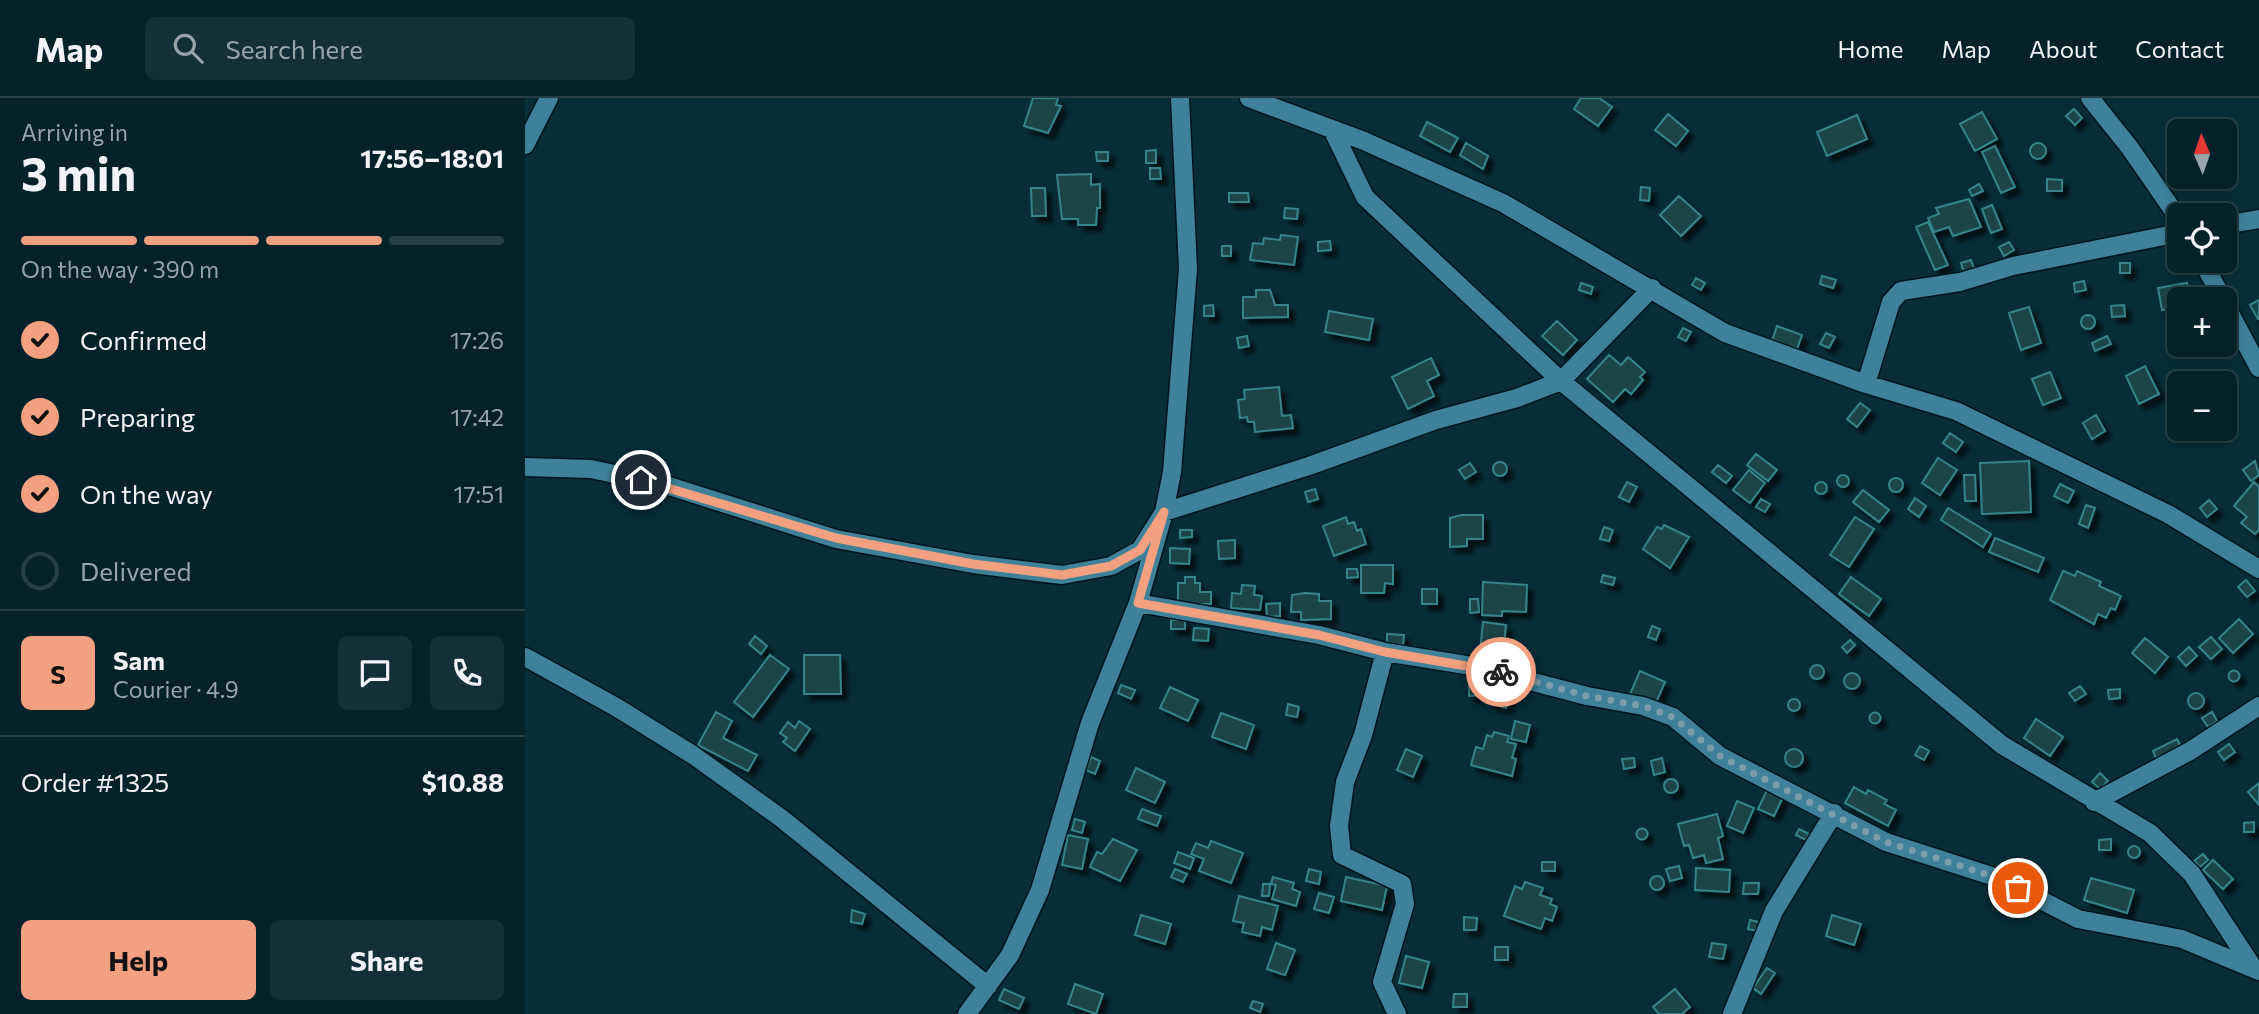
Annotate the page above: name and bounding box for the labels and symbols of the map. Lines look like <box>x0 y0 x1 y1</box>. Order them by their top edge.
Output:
north arrow <box>2167 119 2237 189</box>
pin <box>611 450 671 510</box>
courier <box>1466 637 1536 707</box>
pin <box>1988 858 2048 918</box>

